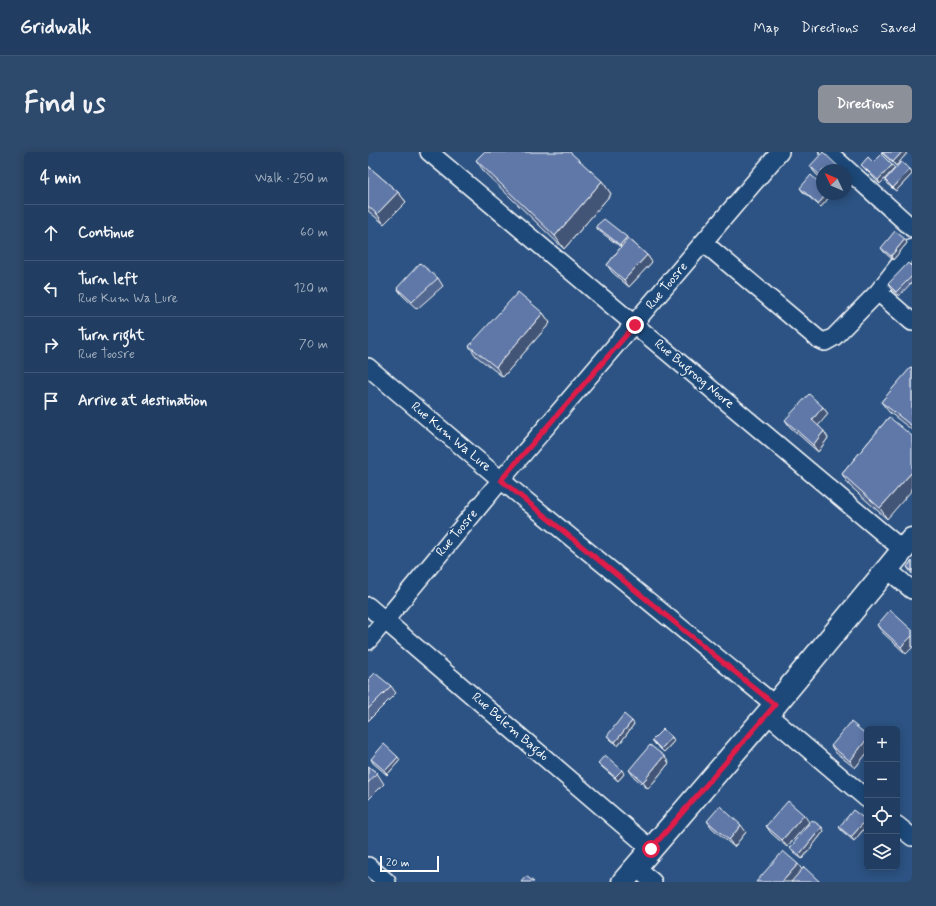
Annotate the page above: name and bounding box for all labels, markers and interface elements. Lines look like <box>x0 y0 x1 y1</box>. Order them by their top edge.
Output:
text: Gridwalk <box>20 15 91 40</box>
text: Map <box>753 19 779 37</box>
text: Directions <box>801 19 859 37</box>
text: Saved <box>881 19 916 37</box>
button: Directions <box>818 85 912 123</box>
text: Find us <box>24 86 105 123</box>
north arrow <box>816 164 852 200</box>
text: 4 min <box>40 167 81 189</box>
text: Walk · 250 m <box>255 170 328 187</box>
icon: ahead <box>40 222 62 244</box>
text: Continue <box>78 223 134 243</box>
text: 60 m <box>300 224 328 241</box>
street label: Rue Toosre <box>642 259 692 313</box>
text: Turn left <box>78 270 138 290</box>
icon: left <box>40 278 62 300</box>
text: 120 m <box>294 280 328 297</box>
text: Rue Kum Wa Lure <box>78 290 178 307</box>
route end <box>626 316 644 334</box>
text: Turn right <box>78 326 145 346</box>
icon: right <box>40 334 62 356</box>
street label: Rue Bugroog Noore <box>649 335 738 414</box>
text: 70 m <box>299 336 328 353</box>
text: Rue Toosre <box>78 346 135 363</box>
icon: arrive <box>40 390 62 412</box>
text: Arrive at destination <box>78 391 207 411</box>
street label: Rue Kum Wa Lure <box>407 398 495 476</box>
street label: Rue Toosre <box>432 506 482 560</box>
street label: Rue Belem Bagdo <box>467 689 552 767</box>
map controls <box>864 726 900 870</box>
button: + <box>864 726 900 762</box>
button: − <box>864 762 900 798</box>
button: locate <box>864 798 900 834</box>
button: layers <box>864 834 900 870</box>
route start <box>642 840 660 858</box>
scale bar <box>380 854 439 873</box>
text: 20 m <box>386 856 409 870</box>

